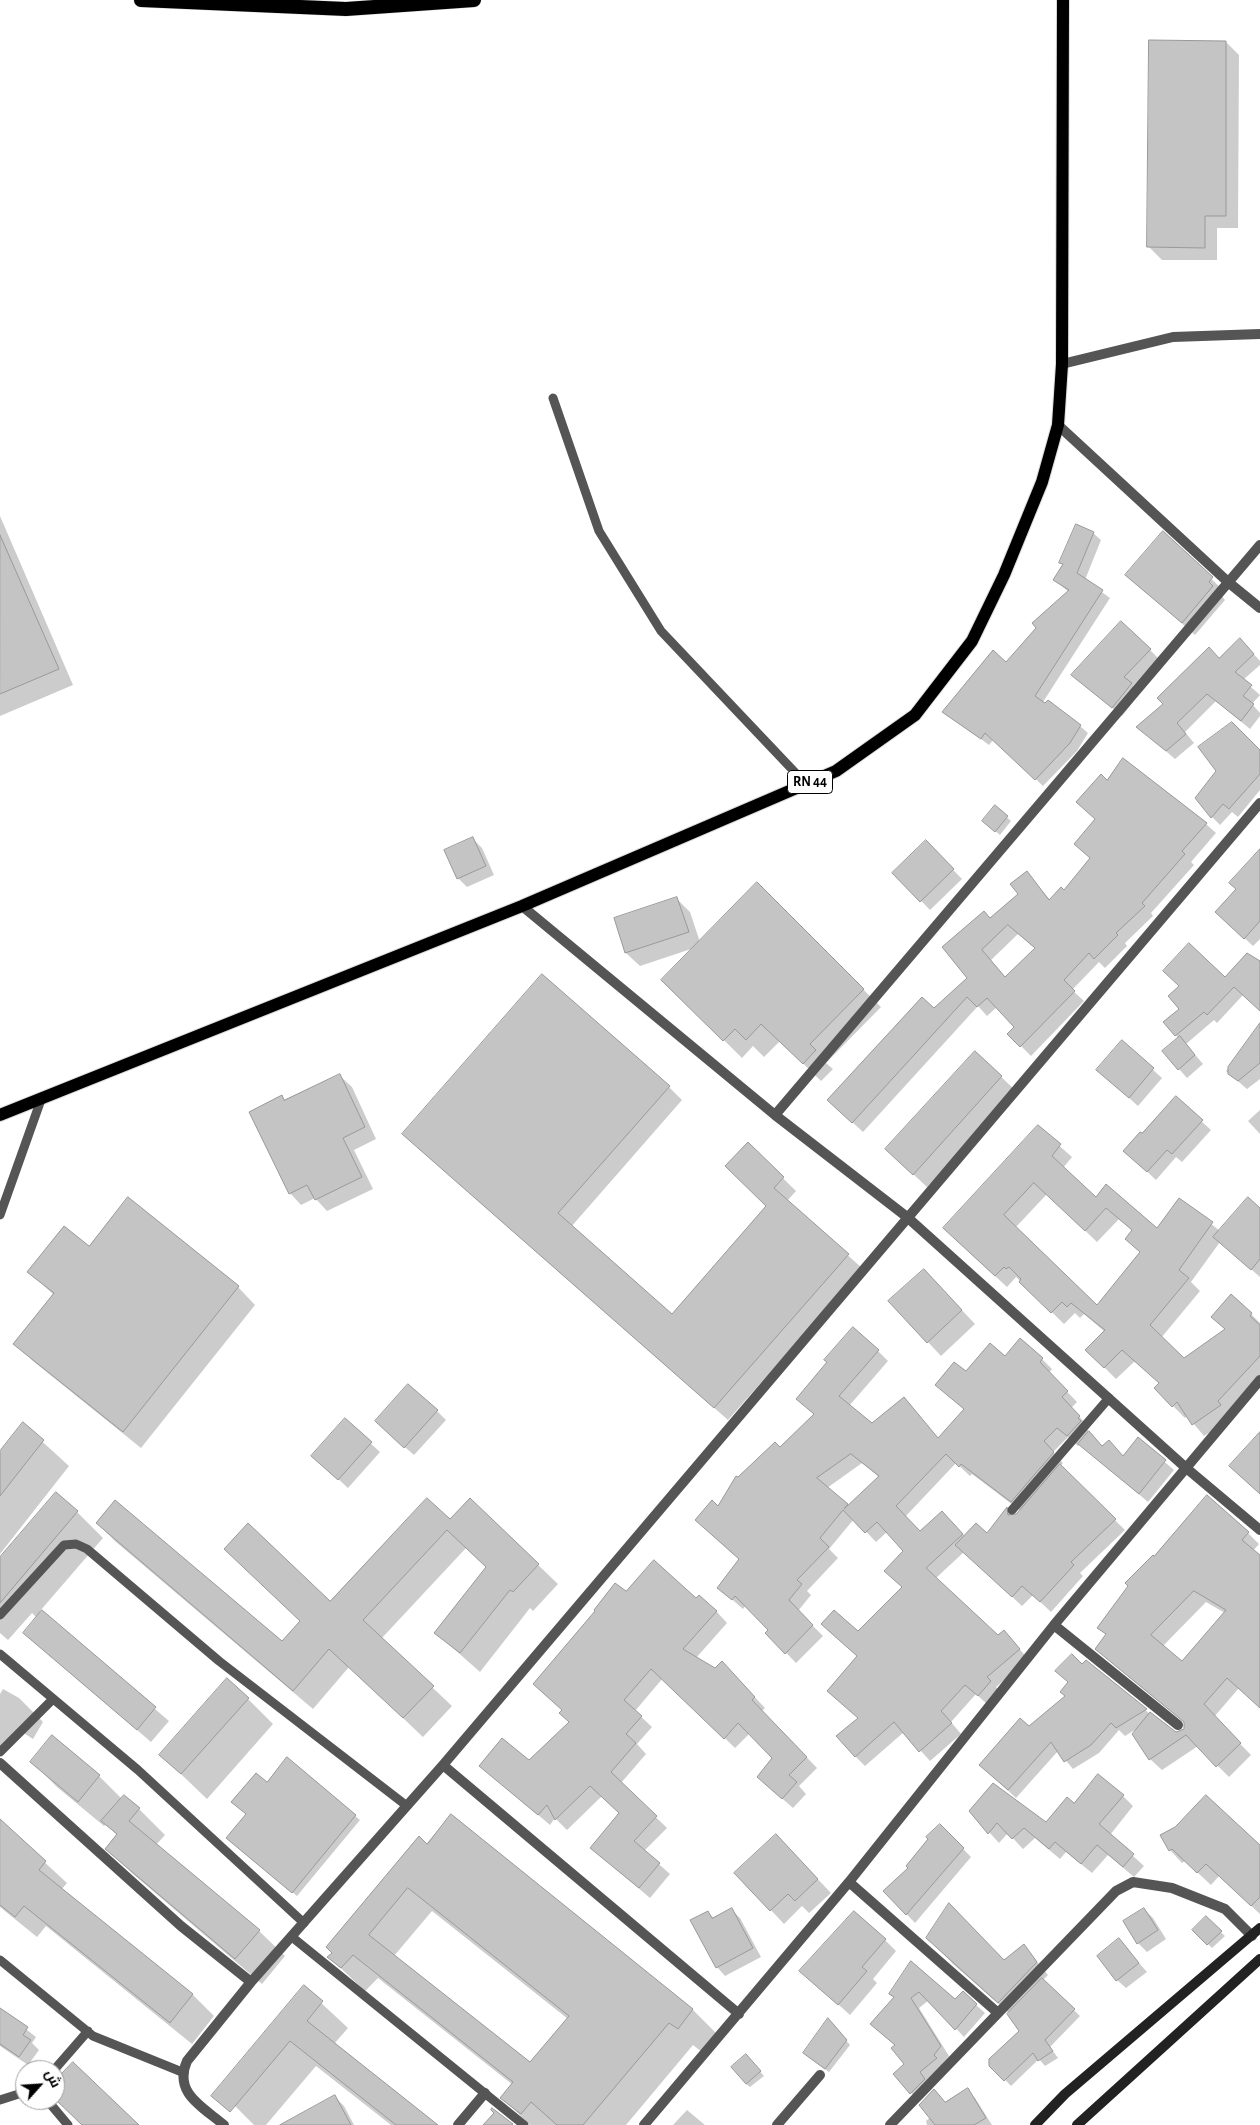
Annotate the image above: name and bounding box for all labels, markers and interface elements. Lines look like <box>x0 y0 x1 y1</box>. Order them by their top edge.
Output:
road number: RN 44 <box>788 770 832 794</box>
north arrow <box>15 2060 65 2110</box>
text: ش <box>42 2068 63 2090</box>

